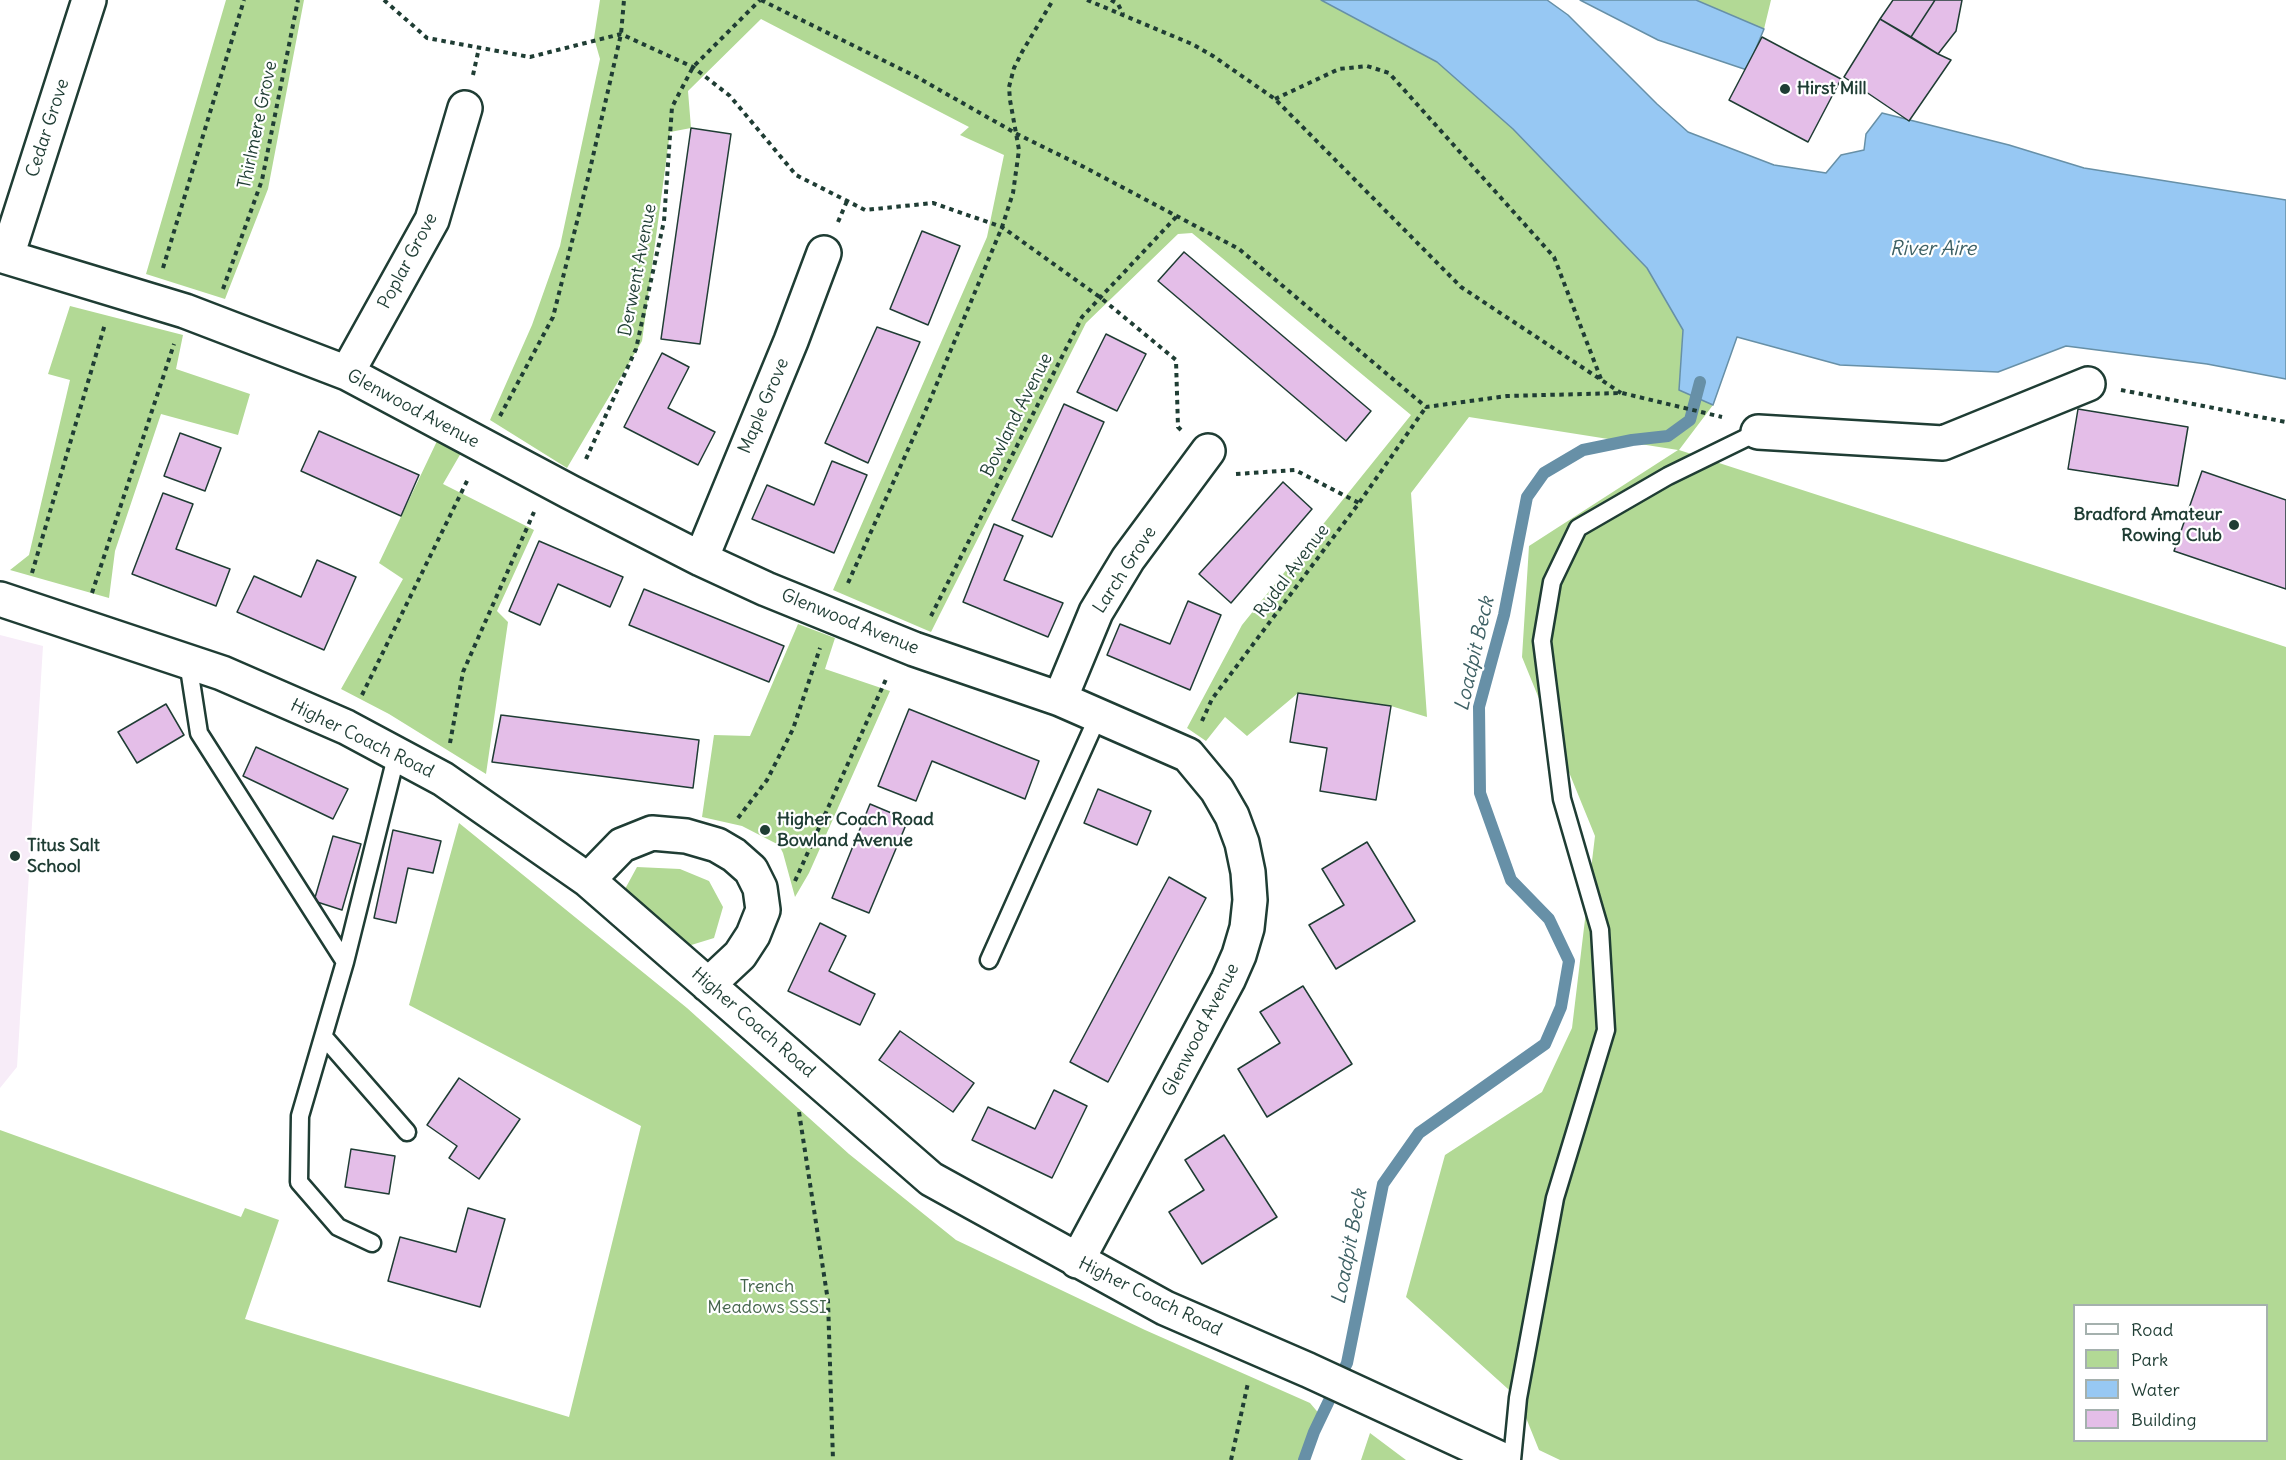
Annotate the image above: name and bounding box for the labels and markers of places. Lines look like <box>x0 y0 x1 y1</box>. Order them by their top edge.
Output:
place label: Hirst Mill <box>1797 78 1866 100</box>
marker: Hirst Mill <box>1778 82 1792 96</box>
place label: Bradford Amateur Rowing Club <box>2073 504 2222 546</box>
marker: Bradford Amateur Rowing Club <box>2227 518 2241 532</box>
place label: Higher Coach Road Bowland Avenue <box>777 809 934 852</box>
marker: Higher Coach Road Bowland Avenue <box>758 823 772 837</box>
place label: Titus Salt School <box>27 835 100 878</box>
marker: Titus Salt School <box>8 849 22 863</box>

